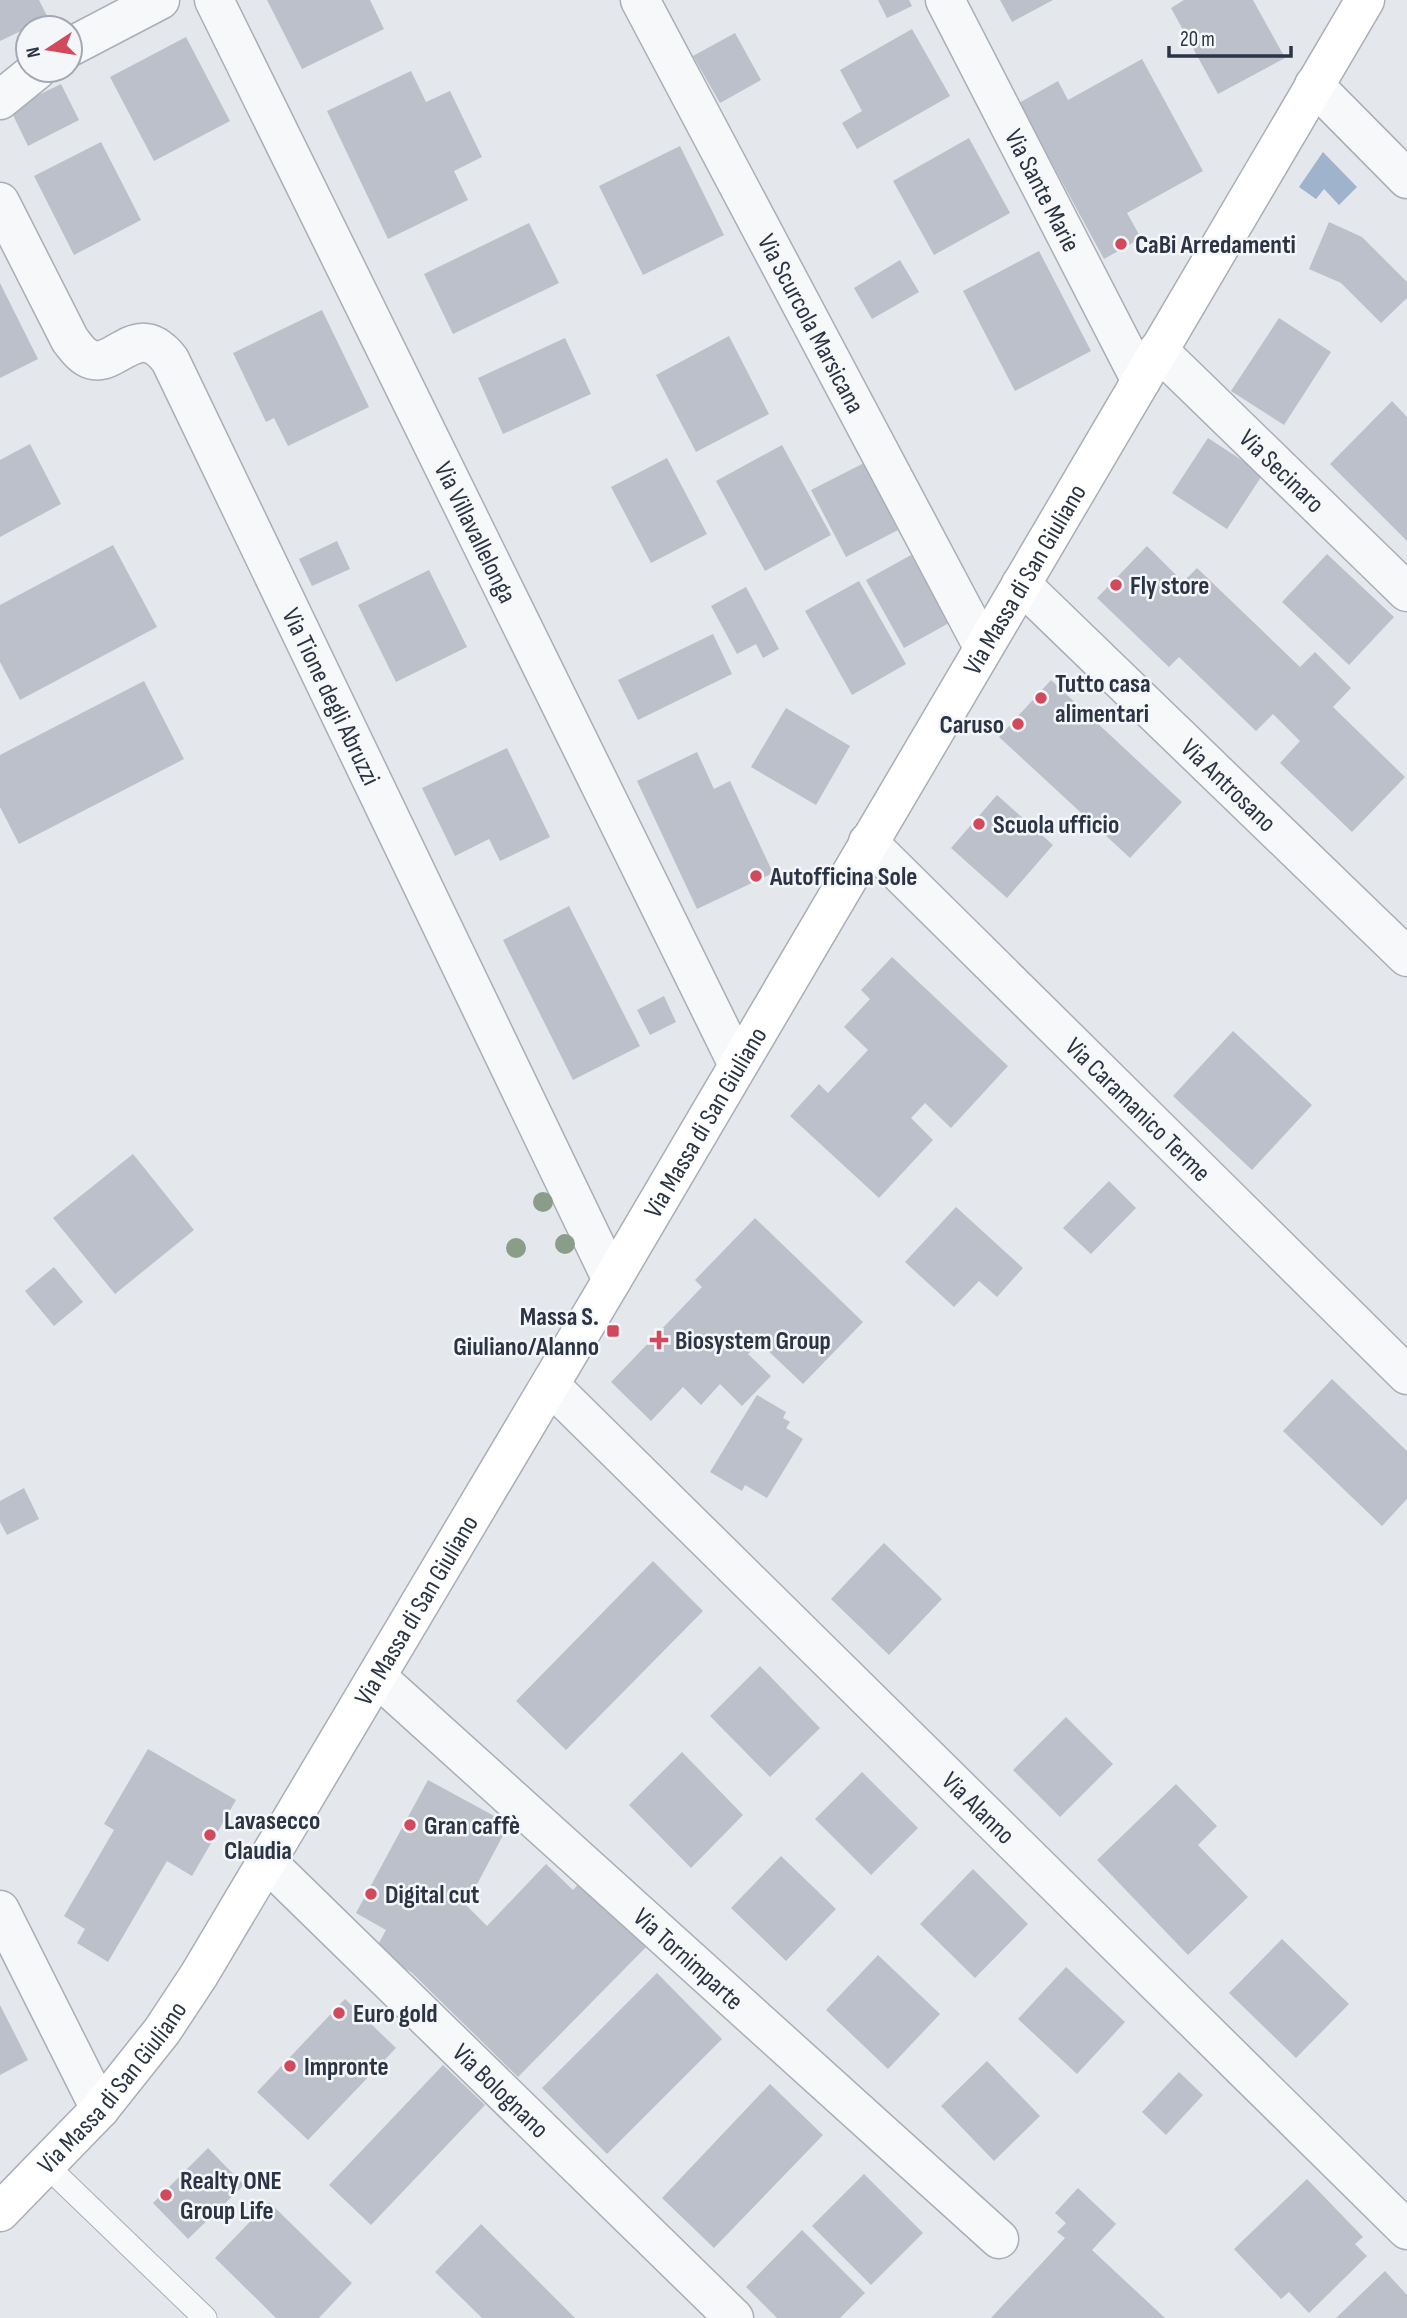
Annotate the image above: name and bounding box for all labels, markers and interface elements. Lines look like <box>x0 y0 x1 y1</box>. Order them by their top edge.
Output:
north arrow <box>14 14 84 84</box>
scale bar <box>1169 14 1292 58</box>
text: 20 m <box>1180 27 1215 52</box>
text: N <box>22 45 46 60</box>
street label: Via Sante Marie <box>997 124 1086 258</box>
street label: Via Scurcola Marsicana <box>750 229 870 419</box>
place label: CaBi Arredamenti <box>1135 230 1296 261</box>
marker: CaBi Arredamenti <box>1113 236 1129 252</box>
street label: Via Secinaro <box>1232 423 1330 520</box>
street label: Via Villavallelonga <box>427 457 522 608</box>
street label: Via Massa di San Giuliano <box>958 479 1094 681</box>
place label: Fly store <box>1130 571 1209 602</box>
marker: Fly store <box>1108 577 1124 593</box>
street label: Via Tione degli Abruzzi <box>275 603 386 791</box>
place label: Tutto casa alimentari <box>1055 669 1151 730</box>
marker: Tutto casa alimentari <box>1033 690 1049 706</box>
place label: Caruso <box>940 710 1004 741</box>
marker: Caruso <box>1010 716 1026 732</box>
street label: Via Antrosano <box>1174 733 1282 839</box>
place label: Scuola ufficio <box>993 810 1119 841</box>
marker: Scuola ufficio <box>971 816 987 832</box>
place label: Autofficina Sole <box>769 862 917 893</box>
marker: Autofficina Sole <box>748 868 764 884</box>
street label: Via Massa di San Giuliano <box>638 1022 774 1224</box>
street label: Via Caramanico Terme <box>1058 1032 1216 1189</box>
place label: Massa S. Giuliano/Alanno <box>453 1302 599 1363</box>
marker: Massa S. Giuliano/Alanno <box>605 1323 621 1339</box>
place label: Biosystem Group <box>675 1326 831 1357</box>
marker: Biosystem Group <box>649 1330 669 1350</box>
street label: Via Massa di San Giuliano <box>349 1510 486 1711</box>
street label: Via Alanno <box>935 1766 1021 1851</box>
place label: Lavasecco Claudia <box>224 1806 320 1867</box>
place label: Gran caffè <box>424 1811 520 1842</box>
marker: Gran caffè <box>402 1817 418 1833</box>
marker: Lavasecco Claudia <box>202 1827 218 1843</box>
place label: Digital cut <box>385 1880 480 1911</box>
marker: Digital cut <box>363 1886 379 1902</box>
street label: Via Tornimparte <box>626 1902 749 2017</box>
street label: Via Massa di San Giuliano <box>32 1996 194 2181</box>
place label: Euro gold <box>353 1999 438 2030</box>
marker: Euro gold <box>331 2005 347 2021</box>
street label: Via Bolognano <box>445 2038 554 2145</box>
place label: Impronte <box>304 2052 389 2083</box>
marker: Impronte <box>282 2058 298 2074</box>
place label: Realty ONE Group Life <box>180 2166 282 2227</box>
marker: Realty ONE Group Life <box>158 2187 174 2203</box>

